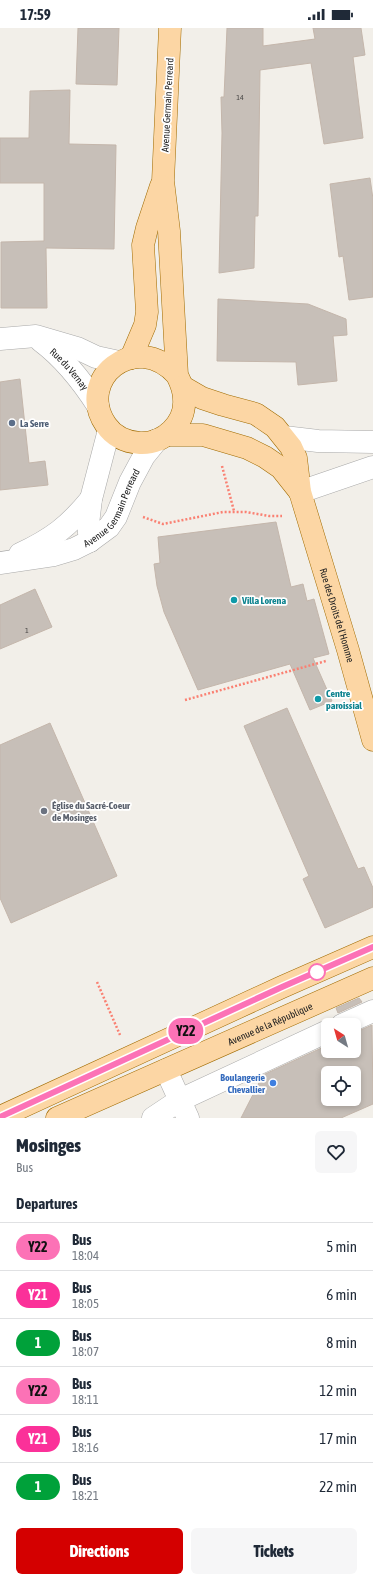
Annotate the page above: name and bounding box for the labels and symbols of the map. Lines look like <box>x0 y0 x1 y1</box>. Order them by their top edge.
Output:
street label: Avenue Germain Perreard <box>160 57 175 152</box>
house number: 14 <box>236 93 244 102</box>
street label: Rue du Vernay <box>48 346 91 392</box>
marker: La Serre <box>7 418 17 428</box>
place label: La Serre <box>20 418 50 429</box>
street label: Avenue Germain Perreard <box>82 467 142 549</box>
street label: Rue des Droits de l'Homme <box>317 567 356 664</box>
marker: Villa Lorena <box>229 595 239 605</box>
place label: Villa Lorena <box>241 595 286 606</box>
house number: 1 <box>25 626 29 635</box>
place label: Centre paroissial <box>326 688 362 711</box>
marker: Centre paroissial <box>313 694 323 704</box>
place label: Église du Sacré-Coeur de Mosinges <box>52 800 131 823</box>
marker: Église du Sacré-Coeur de Mosinges <box>39 806 49 816</box>
unlabelled marker <box>308 963 326 981</box>
street label: Avenue de la République <box>226 1000 315 1048</box>
line badge: Y22 <box>163 1018 209 1044</box>
north arrow <box>321 1018 361 1058</box>
place label: Boulangerie Chevallier <box>220 1072 266 1095</box>
marker: Boulangerie Chevallier <box>268 1078 278 1088</box>

